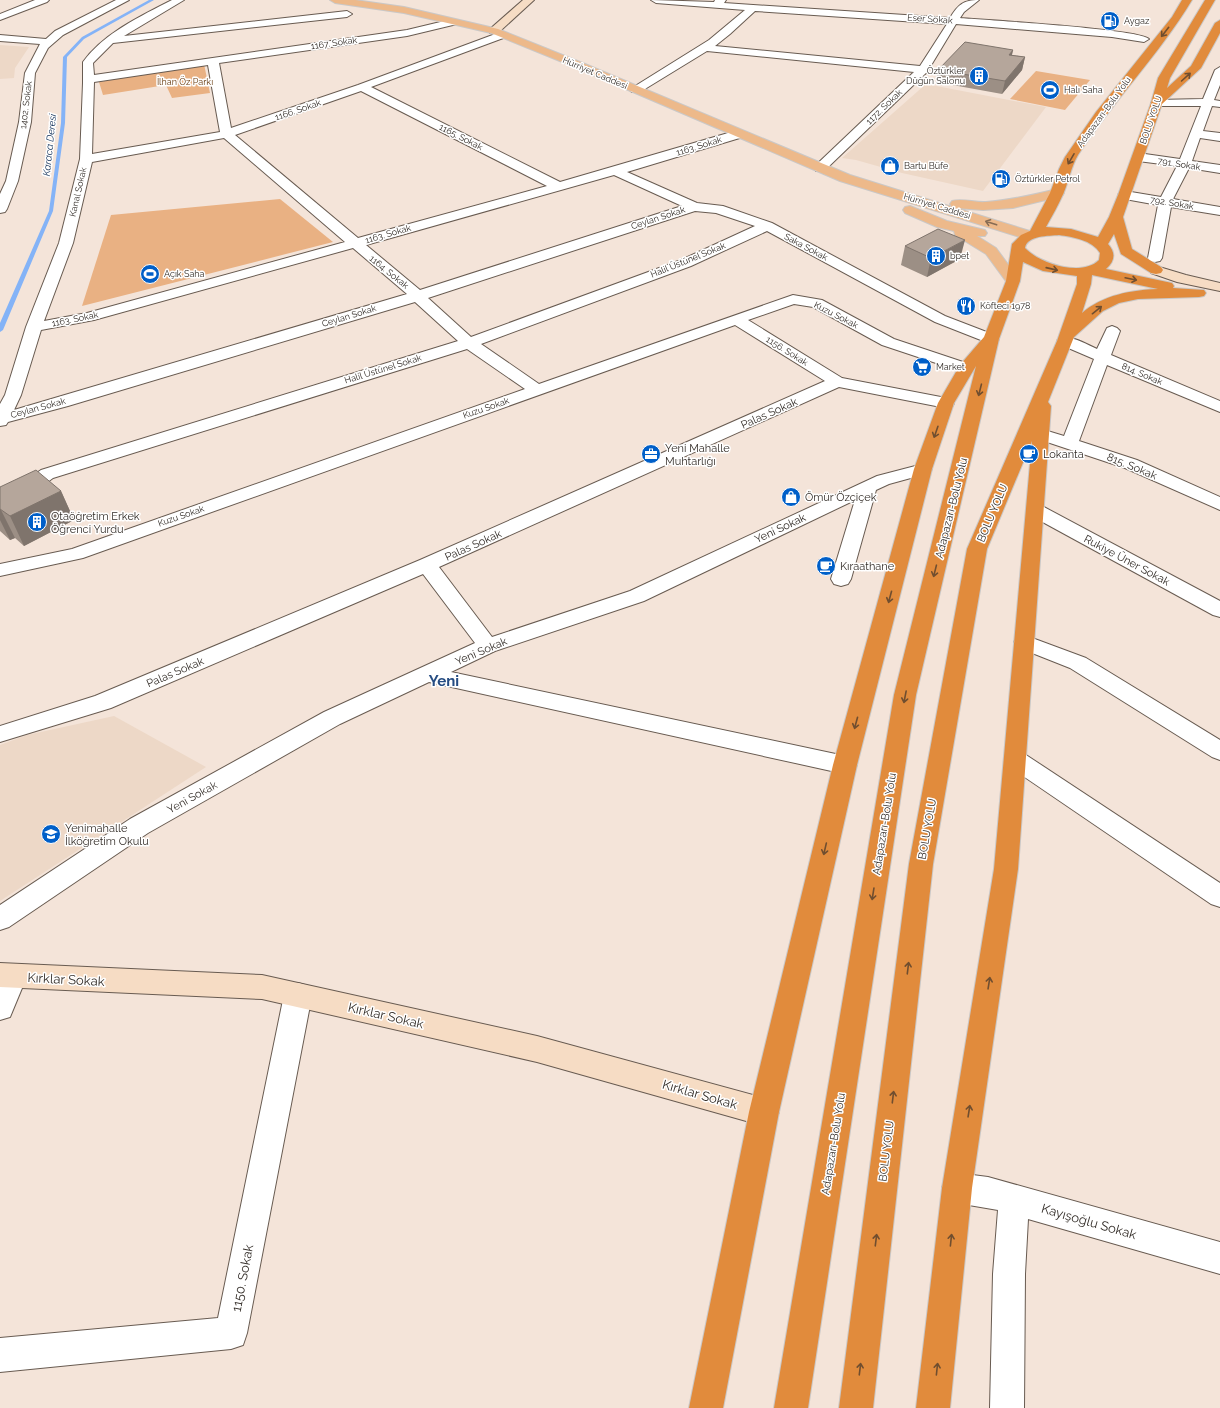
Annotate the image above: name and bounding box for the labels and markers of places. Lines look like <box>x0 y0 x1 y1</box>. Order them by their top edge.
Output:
fuel station icon: Aygaz <box>1099 10 1121 32</box>
place label: Aygaz <box>1124 16 1150 26</box>
place label: Öztürkler Düğün Salonu <box>906 65 966 86</box>
building icon: Öztürkler Düğün Salonu <box>968 65 990 87</box>
sports icon: Halı Saha <box>1039 79 1061 101</box>
place label: Halı Saha <box>1064 85 1103 95</box>
shop icon: Bartu Büfe <box>879 155 901 177</box>
place label: Bartu Büfe <box>904 161 949 171</box>
fuel station icon: Öztürkler Petrol <box>990 168 1012 190</box>
place label: Öztürkler Petrol <box>1015 173 1081 184</box>
building icon: bpet <box>925 245 947 267</box>
place label: bpet <box>950 251 969 261</box>
sports icon: Açık Saha <box>139 263 161 285</box>
place label: Açık Saha <box>164 269 205 279</box>
restaurant icon: Köfteci 1978 <box>955 295 977 317</box>
place label: Köfteci 1978 <box>980 301 1030 311</box>
supermarket icon: Market <box>911 356 933 378</box>
place label: Market <box>936 362 965 372</box>
place label: Yeni Mahalle Muhtarlığı <box>665 442 730 468</box>
office icon: Yeni Mahalle Muhtarlığı <box>640 443 662 465</box>
cafe icon: Lokanta <box>1018 443 1040 465</box>
place label: Lokanta <box>1043 448 1084 461</box>
shop icon: Ömür Özçiçek <box>780 486 802 508</box>
place label: Ömür Özçiçek <box>805 491 877 504</box>
place label: Otaöğretim Erkek Öğrenci Yurdu <box>51 510 140 536</box>
building icon: Otaöğretim Erkek Öğrenci Yurdu <box>26 511 48 533</box>
cafe icon: Kıraathane <box>815 555 837 577</box>
place label: Kıraathane <box>840 560 895 573</box>
place label: Yenimahalle İlköğretim Okulu <box>65 822 149 848</box>
school or university icon: Yenimahalle İlköğretim Okulu <box>40 823 62 845</box>

